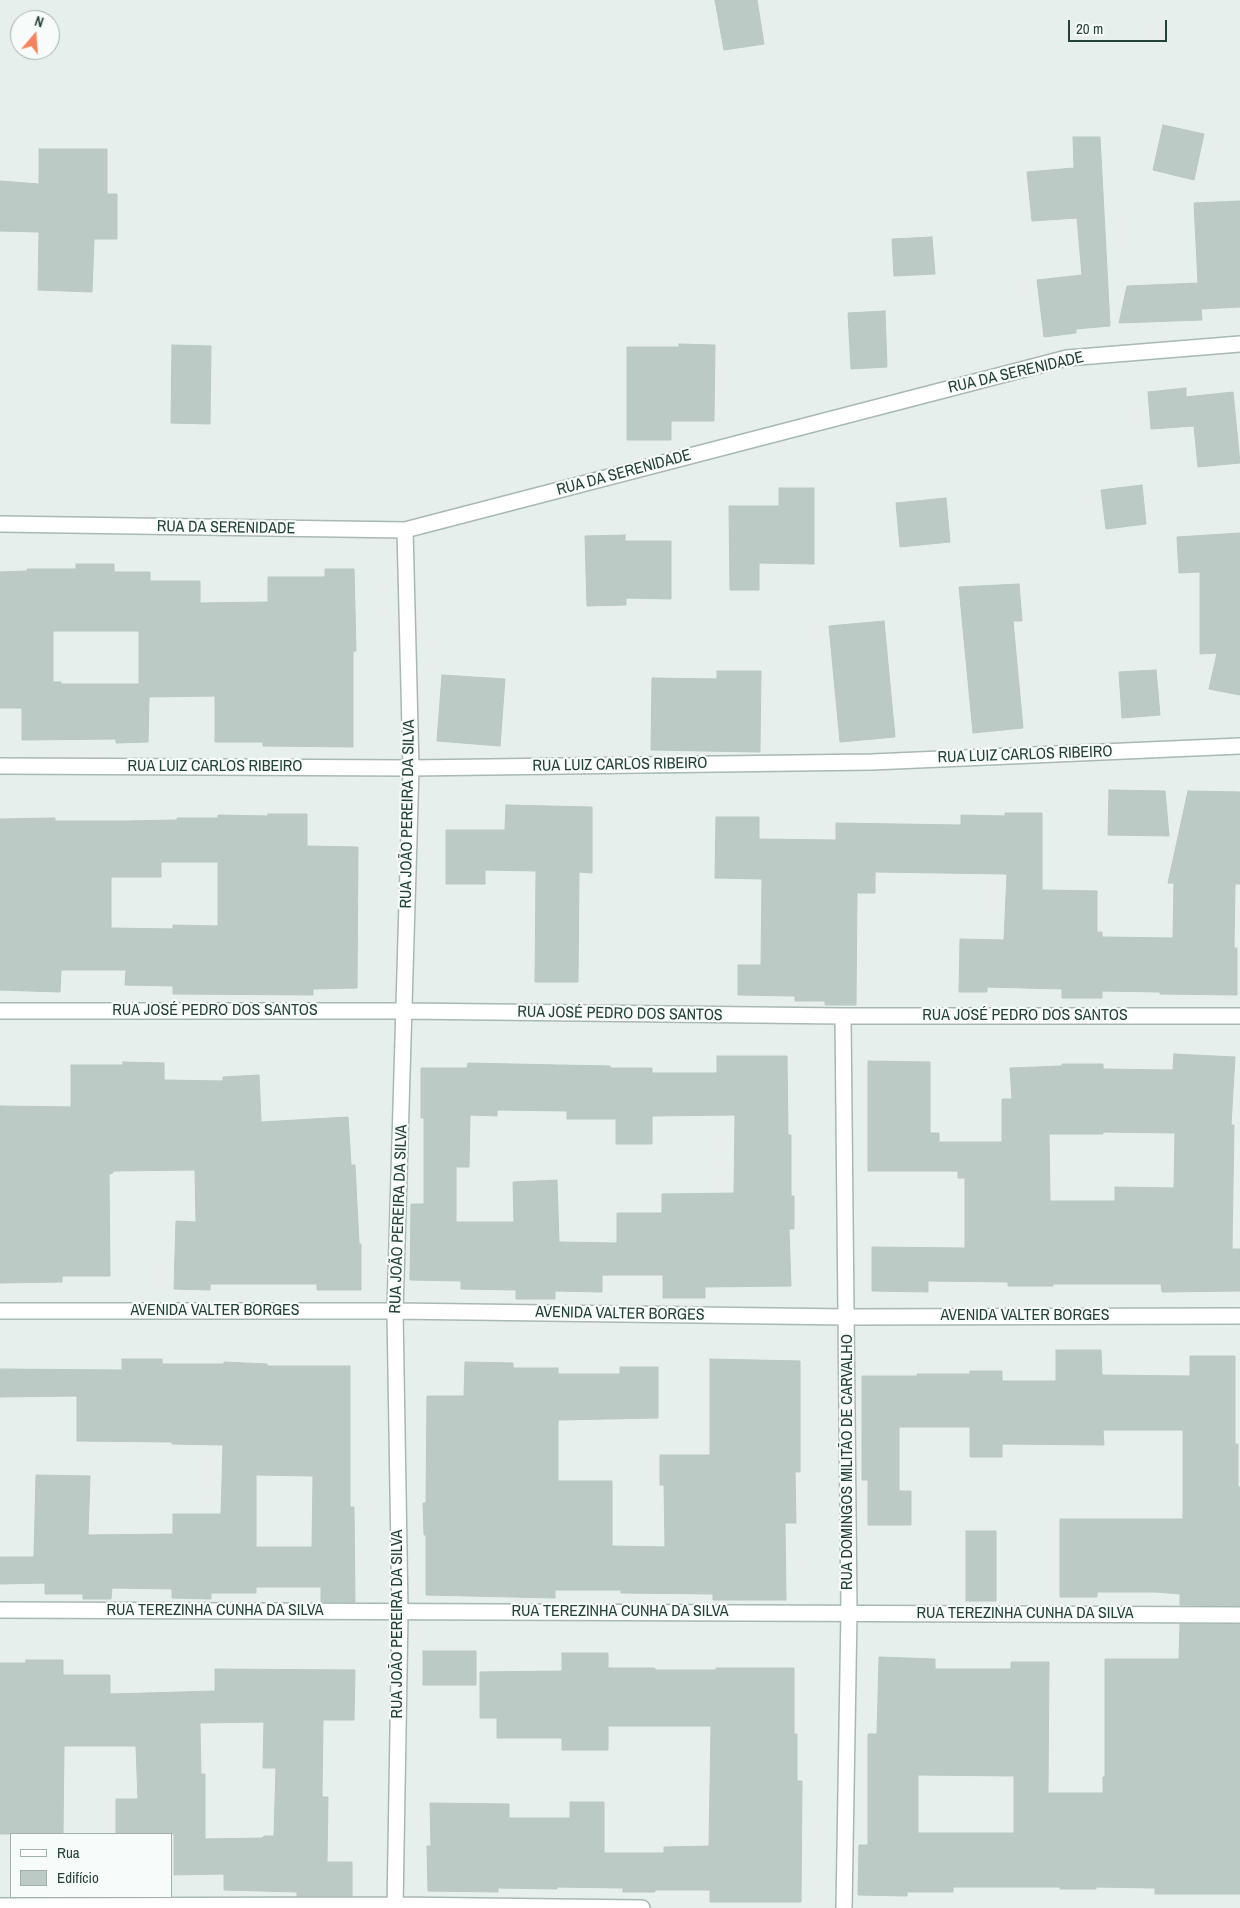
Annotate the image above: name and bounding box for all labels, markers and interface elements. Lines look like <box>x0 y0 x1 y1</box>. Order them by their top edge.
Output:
north arrow <box>10 10 60 60</box>
scale bar <box>1070 10 1169 42</box>
text: N <box>33 12 46 32</box>
text: 20 m <box>1076 18 1103 39</box>
street label: RUA DA SERENIDADE <box>946 348 1086 398</box>
street label: RUA DA SERENIDADE <box>555 446 693 500</box>
street label: RUA DA SERENIDADE <box>157 517 295 539</box>
street label: RUA JOÃO PEREIRA DA SILVA <box>397 719 419 909</box>
street label: RUA LUIZ CARLOS RIBEIRO <box>937 742 1113 768</box>
street label: RUA LUIZ CARLOS RIBEIRO <box>532 754 708 776</box>
street label: RUA LUIZ CARLOS RIBEIRO <box>128 757 302 777</box>
street label: RUA JOSÉ PEDRO DOS SANTOS <box>112 1001 318 1021</box>
street label: RUA JOSÉ PEDRO DOS SANTOS <box>517 1003 723 1025</box>
street label: RUA JOSÉ PEDRO DOS SANTOS <box>922 1006 1128 1026</box>
street label: RUA JOÃO PEREIRA DA SILVA <box>386 1124 412 1314</box>
street label: AVENIDA VALTER BORGES <box>130 1301 300 1321</box>
street label: AVENIDA VALTER BORGES <box>535 1303 705 1325</box>
street label: AVENIDA VALTER BORGES <box>940 1306 1110 1326</box>
street label: RUA DOMINGOS MILITÃO DE CARVALHO <box>838 1334 858 1590</box>
street label: RUA JOÃO PEREIRA DA SILVA <box>388 1529 408 1719</box>
street label: RUA TEREZINHA CUNHA DA SILVA <box>107 1601 323 1621</box>
street label: RUA TEREZINHA CUNHA DA SILVA <box>512 1602 728 1622</box>
street label: RUA TEREZINHA CUNHA DA SILVA <box>917 1604 1133 1624</box>
legend <box>10 1833 172 1898</box>
text: Rua <box>57 1842 80 1863</box>
text: Edifício <box>57 1867 99 1888</box>

